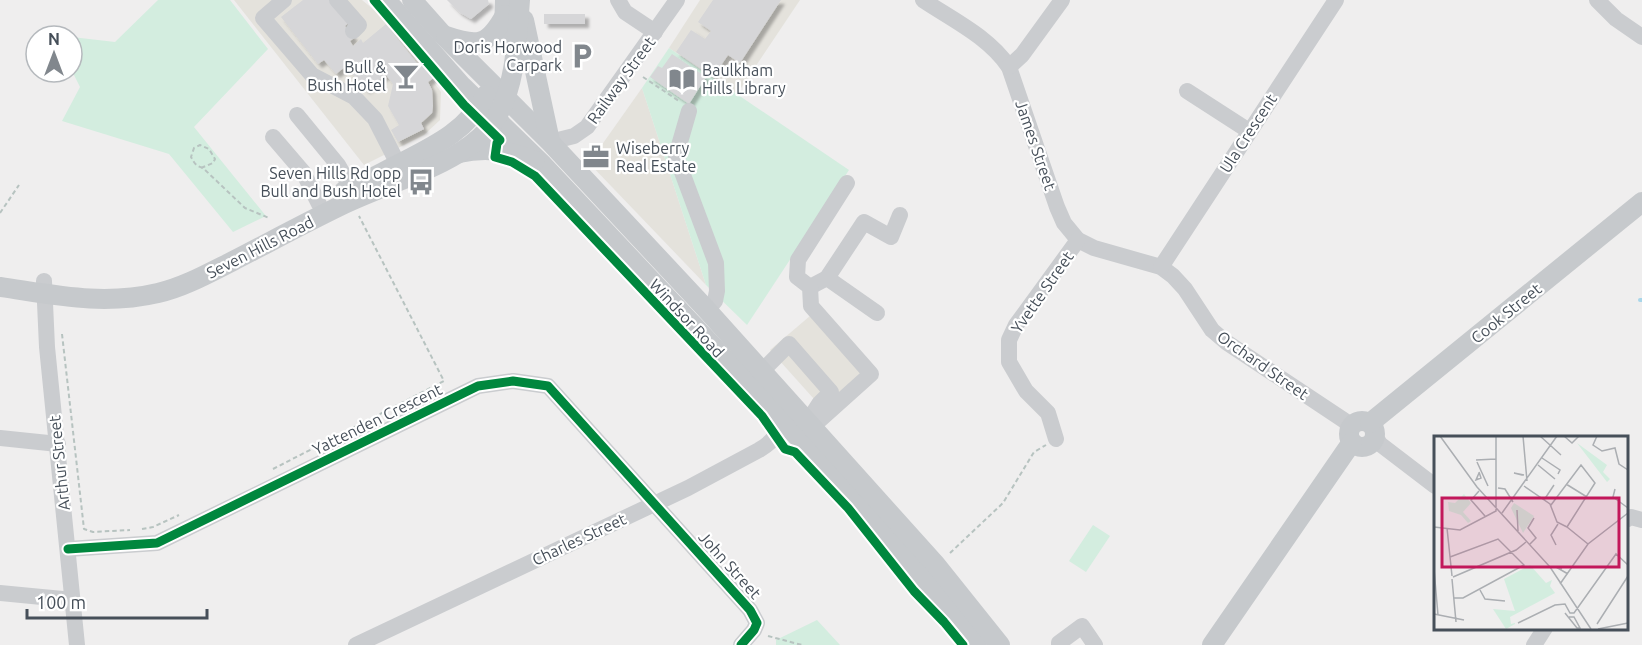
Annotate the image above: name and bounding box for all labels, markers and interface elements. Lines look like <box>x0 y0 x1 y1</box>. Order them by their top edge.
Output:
north arrow <box>24 24 84 84</box>
text: N <box>48 30 60 48</box>
street label: Railway Street <box>583 33 659 127</box>
place label: Doris Horwood Carpark <box>453 38 562 74</box>
parking icon: Doris Horwood Carpark <box>567 41 597 71</box>
place label: Bull & Bush Hotel <box>307 58 387 94</box>
bar icon: Bull & Bush Hotel <box>391 61 421 91</box>
place label: Baulkham Hills Library <box>702 61 786 97</box>
library icon: Baulkham Hills Library <box>667 64 697 94</box>
street label: Ula Crescent <box>1216 90 1281 176</box>
street label: James Street <box>1012 98 1060 193</box>
place label: Wiseberry Real Estate <box>616 139 696 175</box>
office icon: Wiseberry Real Estate <box>581 142 611 172</box>
place label: Seven Hills Rd opp Bull and Bush Hotel <box>260 164 401 200</box>
bus stop icon: Seven Hills Rd opp Bull and Bush Hotel <box>406 167 436 197</box>
street label: Seven Hills Road <box>204 212 316 282</box>
street label: Yvette Street <box>1007 247 1077 336</box>
street label: Windsor Road <box>646 275 728 361</box>
street label: Cook Street <box>1467 279 1545 347</box>
street label: Orchard Street <box>1214 327 1313 403</box>
street label: Yattenden Crescent <box>309 380 445 458</box>
street label: Arthur Street <box>45 414 73 511</box>
inset map <box>1434 436 1627 630</box>
street label: Charles Street <box>529 509 629 569</box>
street label: John Street <box>695 528 765 603</box>
scale bar <box>27 582 207 620</box>
text: 100 m <box>36 592 86 612</box>

